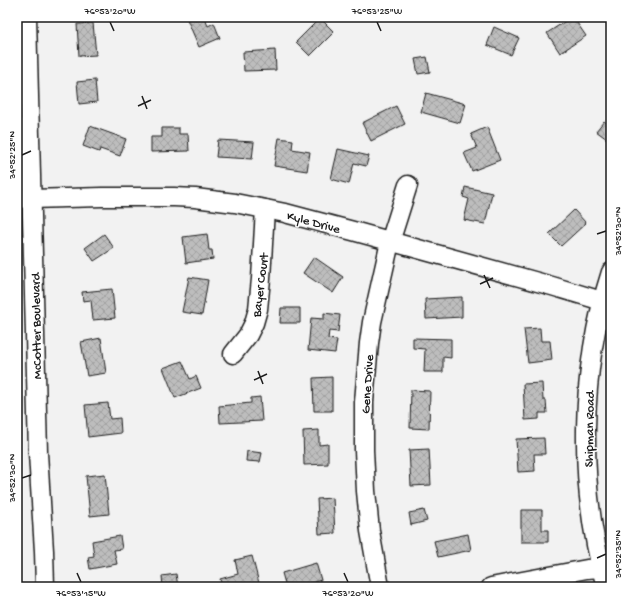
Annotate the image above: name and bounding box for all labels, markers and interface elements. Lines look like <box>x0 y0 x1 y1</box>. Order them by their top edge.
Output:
text: 76°53'20"W <box>84 6 136 18</box>
text: 76°53'25"W <box>351 6 403 18</box>
text: 34°52'25"N <box>7 131 19 180</box>
text: 34°52'30"N <box>613 206 625 256</box>
street label: Kyle Drive <box>285 209 342 238</box>
street label: Bayer Court <box>250 251 273 319</box>
street label: McCotter Boulevard <box>29 271 46 379</box>
street label: Gene Drive <box>359 354 378 414</box>
street label: Shipman Road <box>582 389 599 467</box>
text: 34°52'30"N <box>7 453 19 503</box>
text: 34°52'35"N <box>613 529 625 579</box>
text: 76°53'15"W <box>55 588 106 600</box>
text: 76°53'20"W <box>322 588 374 600</box>

